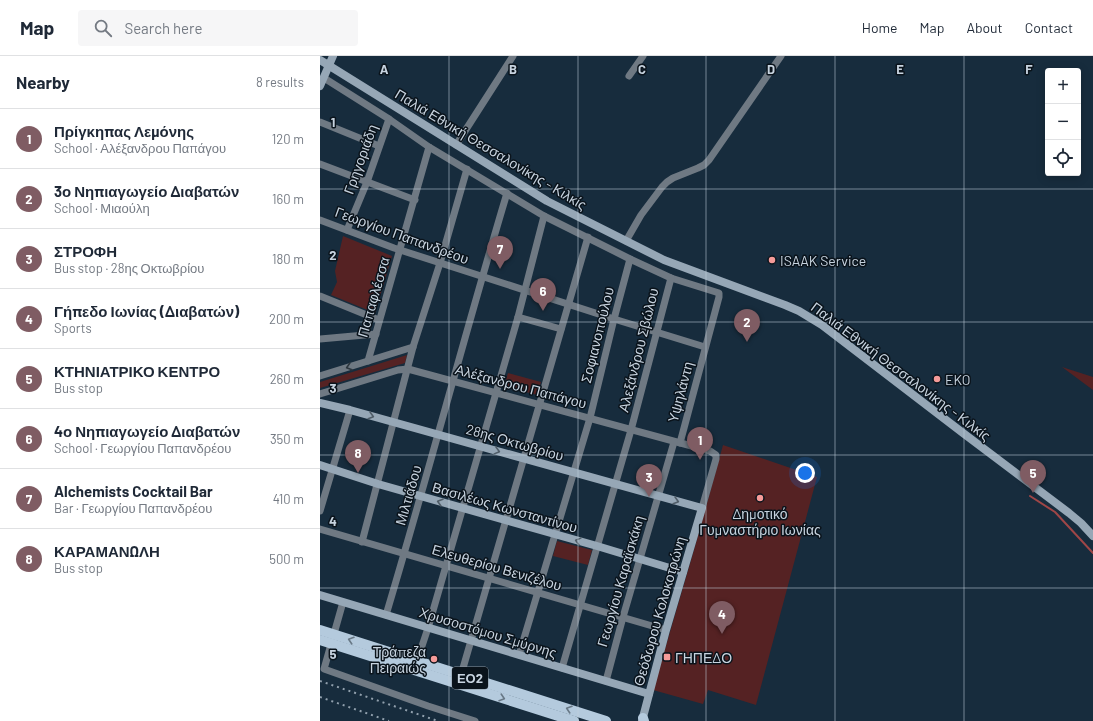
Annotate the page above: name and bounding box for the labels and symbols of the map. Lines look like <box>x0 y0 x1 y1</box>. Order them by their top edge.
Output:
text: A <box>380 61 389 77</box>
text: B <box>509 61 517 77</box>
text: C <box>638 61 646 77</box>
text: D <box>767 61 775 77</box>
text: E <box>896 61 904 77</box>
text: F <box>1025 61 1033 77</box>
street label: Παλιά Εθνική Θεσσαλονίκης - Κιλκίς <box>392 85 590 213</box>
text: 1 <box>331 114 335 130</box>
street label: Γρηγοριάδη <box>340 122 380 196</box>
street label: Γεωργίου Παπανδρέου <box>333 203 471 267</box>
pin: 7 <box>487 236 513 269</box>
text: 2 <box>329 247 337 263</box>
place label: ISAAK Service <box>780 252 866 269</box>
street label: Παπαφλέσσα <box>353 255 393 339</box>
marker: ISAAK Service <box>767 255 777 265</box>
pin: 6 <box>530 278 556 311</box>
street label: Σοφιανοπούλου <box>577 285 617 385</box>
street label: Αλεξάνδρου Σβώλου <box>614 286 662 414</box>
street label: Παλιά Εθνική Θεσσαλονίκης - Κιλκίς <box>808 298 994 444</box>
pin: 2 <box>734 309 760 342</box>
street label: Αλέξανδρου Παπάγου <box>453 360 589 412</box>
street label: Υψηλάντη <box>664 360 696 424</box>
one-way arrow <box>346 362 353 371</box>
place label: EKO <box>945 371 971 388</box>
marker: EKO <box>932 374 942 384</box>
text: 3 <box>329 380 337 396</box>
one-way arrow <box>368 411 375 420</box>
street label: 28ης Οκτωβρίου <box>464 420 566 464</box>
pin: 1 <box>687 427 713 460</box>
pin: 8 <box>345 440 371 473</box>
one-way arrow <box>493 446 500 454</box>
pin: 5 <box>1020 460 1046 493</box>
street label: Μιλτιάδου <box>391 463 425 527</box>
your location <box>795 463 815 483</box>
pin: 3 <box>636 464 662 497</box>
street label: Βασιλέως Κωνσταντίνου <box>430 478 580 536</box>
marker: Δημοτικό Γυμναστήριο Ιωνίας <box>755 493 765 503</box>
one-way arrow <box>672 496 679 504</box>
one-way arrow <box>437 498 444 507</box>
place label: Δημοτικό Γυμναστήριο Ιωνίας <box>699 505 821 538</box>
text: 4 <box>329 513 337 529</box>
street label: Γεωργίου Καραϊσκάκη <box>593 513 647 649</box>
street label: Θεόδωρου Κολοκοτρώνη <box>630 534 688 688</box>
one-way arrow <box>575 537 582 546</box>
street label: Ελευθερίου Βενιζέλου <box>430 540 564 594</box>
pin: 4 <box>709 601 735 634</box>
street label: Χρυσοστόμου Σμύρνης <box>417 603 559 661</box>
one-way arrow <box>348 636 355 645</box>
place label: Τράπεζα Πειραιώς <box>370 643 426 676</box>
text: 5 <box>329 646 337 662</box>
place label: ΓΗΠΕΔΟ <box>675 649 732 666</box>
marker: ΓΗΠΕΔΟ <box>662 652 672 662</box>
marker: Τράπεζα Πειραιώς <box>429 654 439 664</box>
road number: ΕΟ2 <box>452 667 488 689</box>
one-way arrow <box>498 693 505 702</box>
one-way arrow <box>565 705 572 714</box>

